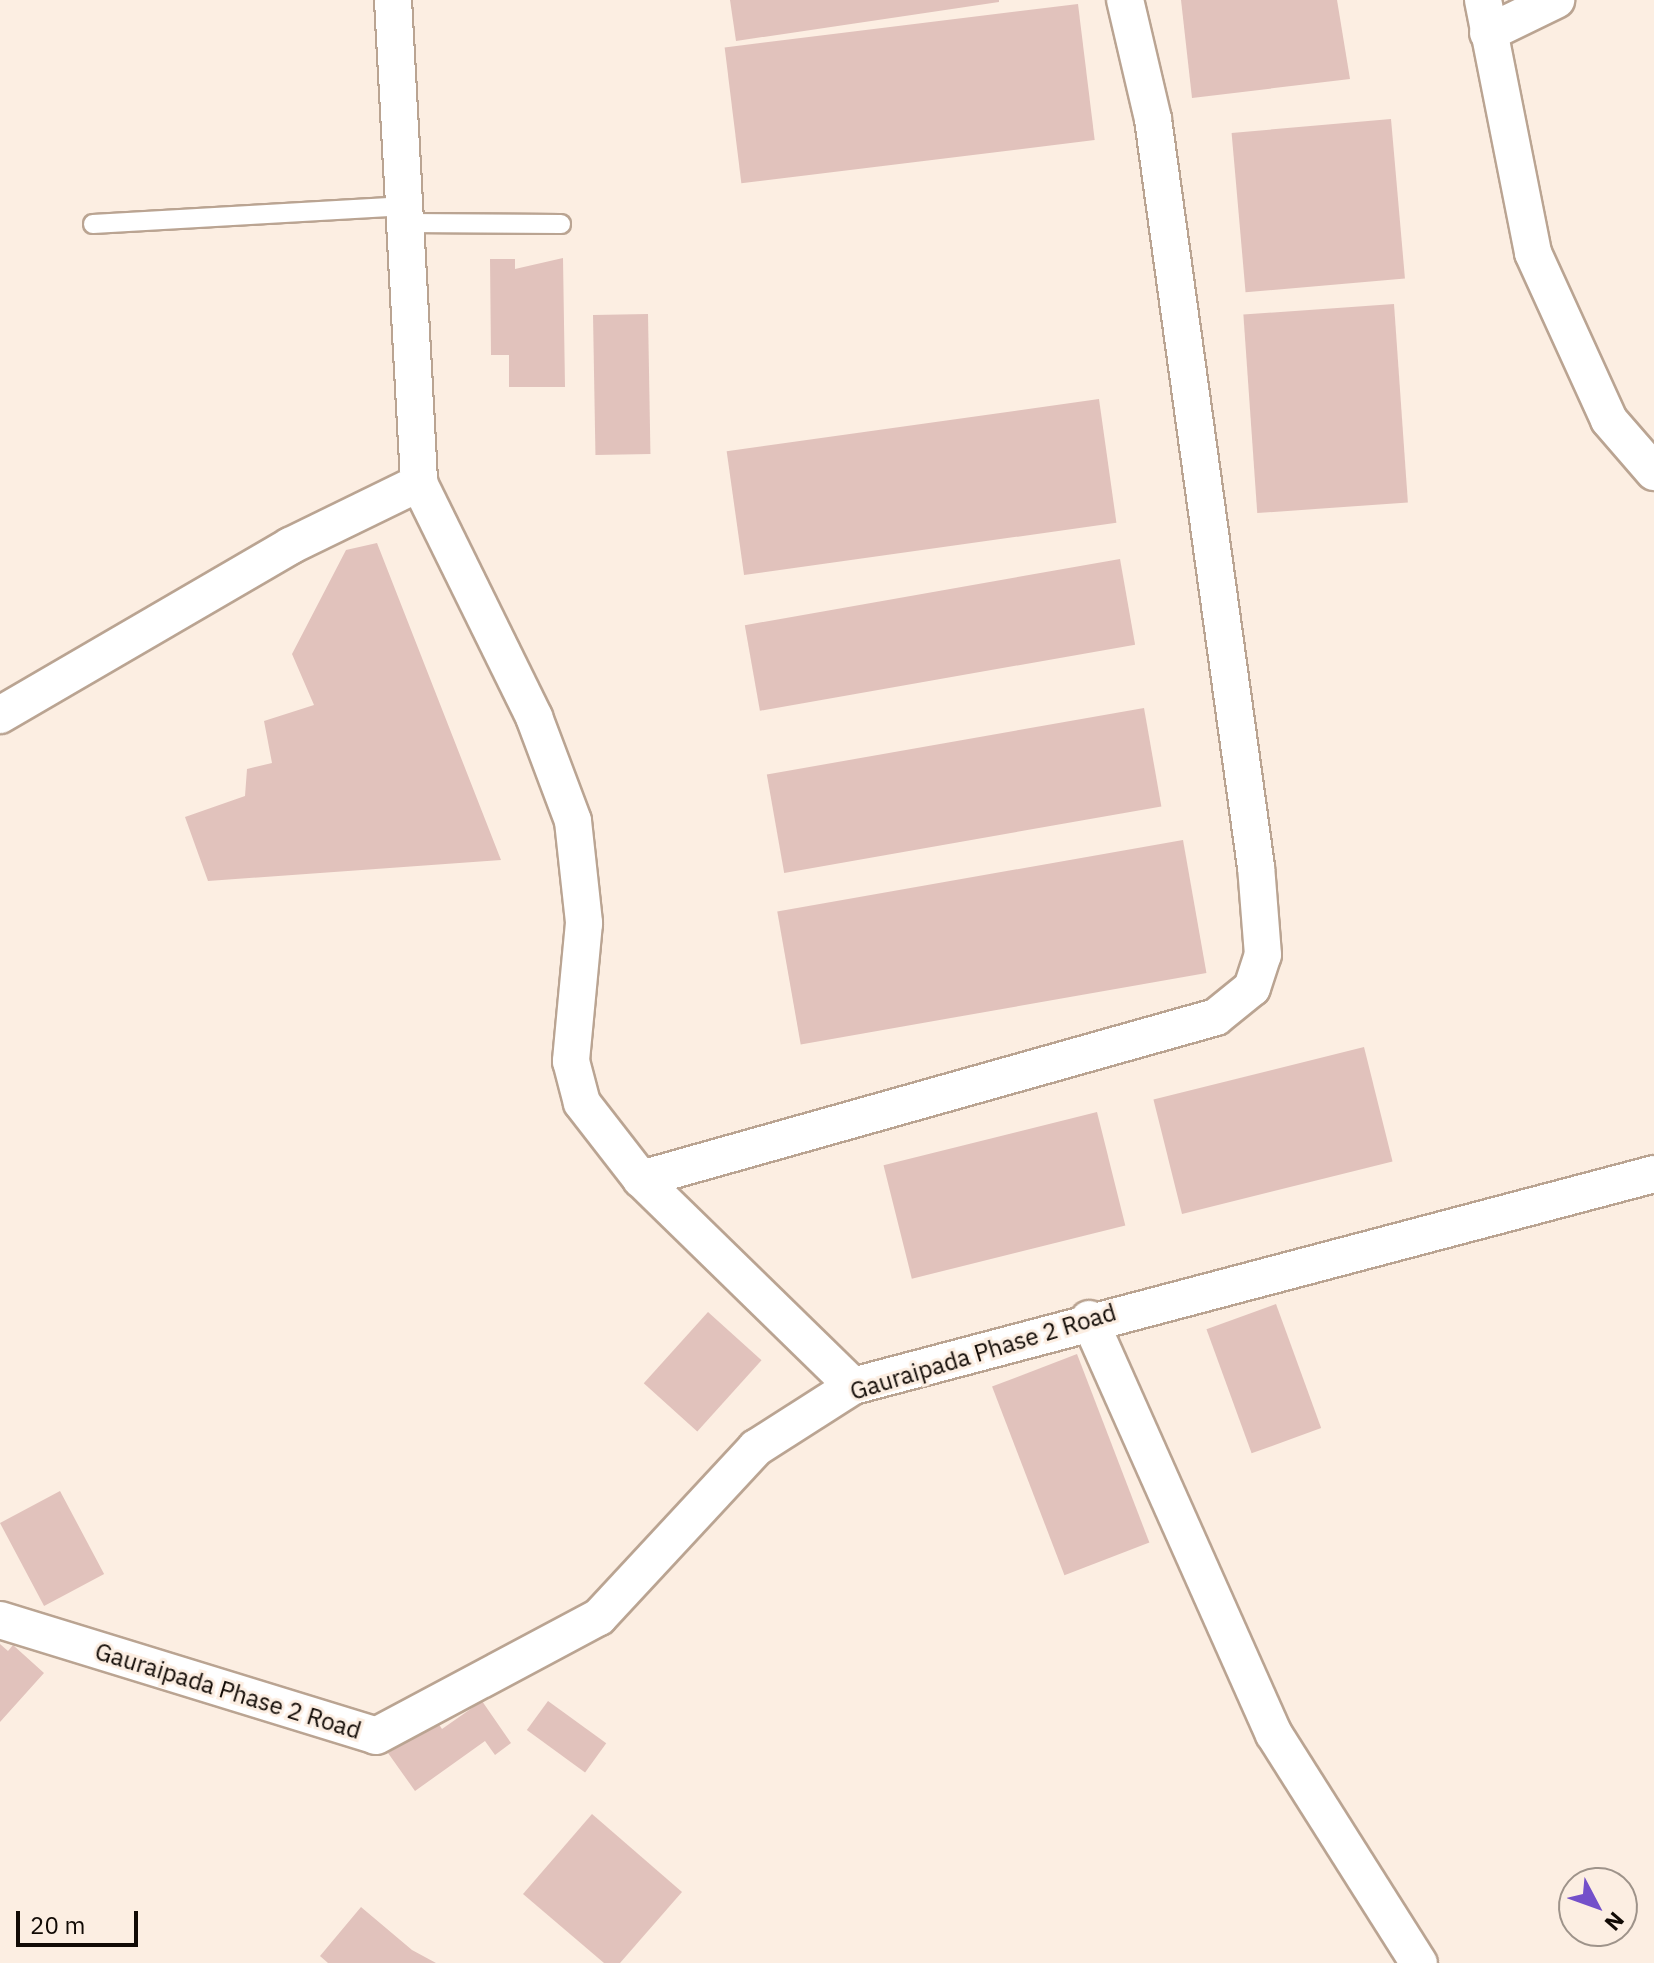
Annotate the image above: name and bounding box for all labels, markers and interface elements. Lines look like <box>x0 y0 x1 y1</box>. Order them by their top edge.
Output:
street label: Gauraipada Phase 2 Road <box>847 1298 1119 1406</box>
street label: Gauraipada Phase 2 Road <box>92 1637 364 1745</box>
north arrow <box>1558 1867 1638 1947</box>
scale bar <box>20 1895 142 1945</box>
text: N <box>1599 1906 1631 1937</box>
text: 20 m <box>30 1909 85 1941</box>

